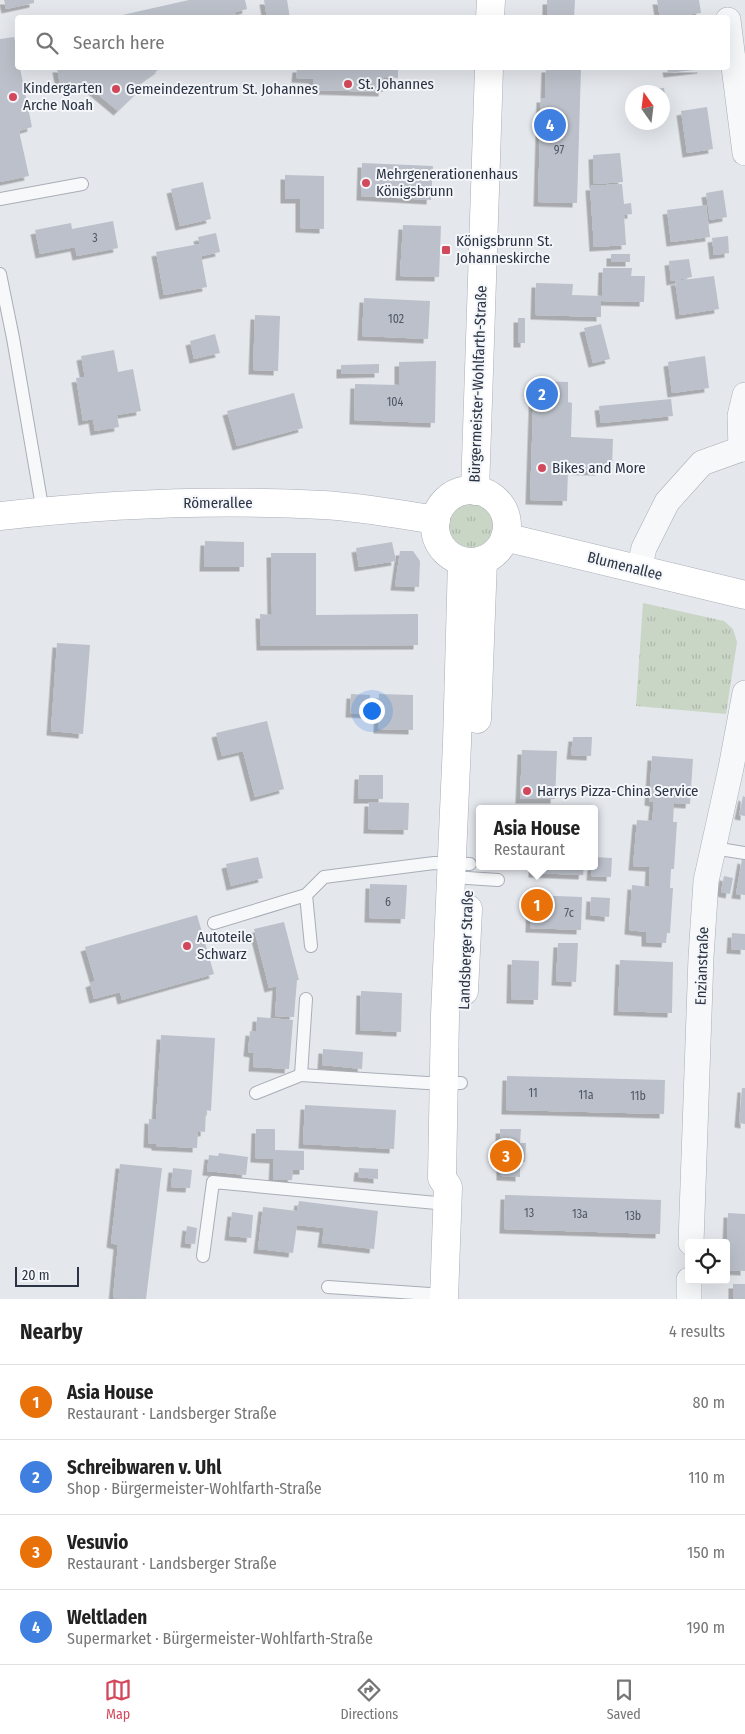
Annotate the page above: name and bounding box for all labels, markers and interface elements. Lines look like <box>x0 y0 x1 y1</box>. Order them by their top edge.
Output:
search box <box>15 15 730 70</box>
icon: search <box>33 29 61 57</box>
text: Search here <box>73 31 165 54</box>
place label: St. Johannes <box>358 75 434 93</box>
marker: St. Johannes <box>342 78 354 90</box>
place label: Kindergarten Arche Noah <box>23 79 102 114</box>
place label: Gemeindezentrum St. Johannes <box>126 80 318 98</box>
marker: Gemeindezentrum St. Johannes <box>110 83 122 95</box>
north arrow <box>625 85 670 130</box>
marker: Kindergarten Arche Noah <box>7 91 19 103</box>
pin: 4 <box>534 106 566 144</box>
house number: 97 <box>554 143 564 157</box>
place label: Mehrgenerationenhaus Königsbrunn <box>376 165 518 200</box>
marker: Mehrgenerationenhaus Königsbrunn <box>360 177 372 189</box>
house number: 3 <box>92 231 98 245</box>
place label: Königsbrunn St. Johanneskirche <box>456 232 553 267</box>
marker: Königsbrunn St. Johanneskirche <box>440 244 452 256</box>
street label: Bürgermeister-Wohlfarth-Straße <box>466 285 490 483</box>
house number: 102 <box>388 312 404 326</box>
pin: 2 <box>526 375 558 413</box>
house number: 104 <box>387 395 404 409</box>
place label: Bikes and More <box>552 459 646 477</box>
marker: Bikes and More <box>536 462 548 474</box>
street label: Römerallee <box>183 494 253 512</box>
street label: Blumenallee <box>586 548 664 584</box>
your location <box>359 698 385 724</box>
place label: Harrys Pizza-China Service <box>537 782 698 800</box>
marker: Harrys Pizza-China Service <box>521 785 533 797</box>
popup <box>476 805 598 870</box>
text: Asia House <box>494 817 580 840</box>
text: Restaurant <box>494 840 565 859</box>
pin: 1 <box>521 886 553 924</box>
street label: Landsberger Straße <box>455 890 477 1010</box>
house number: 6 <box>385 895 391 909</box>
house number: 7c <box>564 906 574 920</box>
street label: Enzianstraße <box>692 926 712 1006</box>
place label: Autoteile Schwarz <box>197 928 252 963</box>
marker: Autoteile Schwarz <box>181 940 193 952</box>
house number: 11 <box>528 1086 538 1100</box>
house number: 11a <box>578 1088 594 1102</box>
house number: 11b <box>630 1089 646 1103</box>
pin: 3 <box>490 1137 522 1175</box>
house number: 13 <box>524 1206 534 1220</box>
house number: 13a <box>572 1207 588 1221</box>
house number: 13b <box>625 1209 641 1223</box>
map controls <box>685 1239 730 1284</box>
button: locate <box>685 1239 730 1284</box>
scale bar <box>15 1264 79 1287</box>
text: 20 m <box>22 1267 50 1284</box>
text: Nearby <box>20 1319 82 1345</box>
text: 4 results <box>669 1322 725 1341</box>
text: Asia House <box>67 1381 153 1404</box>
text: 1 <box>33 1393 39 1412</box>
text: 80 m <box>693 1393 725 1412</box>
text: Restaurant · Landsberger Straße <box>67 1404 277 1423</box>
text: Schreibwaren v. Uhl <box>67 1456 221 1479</box>
text: 2 <box>32 1468 40 1487</box>
text: 110 m <box>688 1468 725 1487</box>
text: Shop · Bürgermeister-Wohlfarth-Straße <box>67 1479 322 1498</box>
text: Vesuvio <box>67 1531 128 1554</box>
text: 3 <box>32 1543 40 1562</box>
text: 150 m <box>687 1543 725 1562</box>
text: Restaurant · Landsberger Straße <box>67 1554 277 1573</box>
text: Weltladen <box>67 1606 147 1629</box>
text: 4 <box>32 1618 40 1637</box>
text: 190 m <box>687 1618 725 1637</box>
text: Supermarket · Bürgermeister-Wohlfarth-Straße <box>67 1629 373 1648</box>
tab: Map <box>104 1676 132 1723</box>
tab: Directions <box>340 1676 398 1723</box>
tab: Saved <box>607 1676 641 1723</box>

